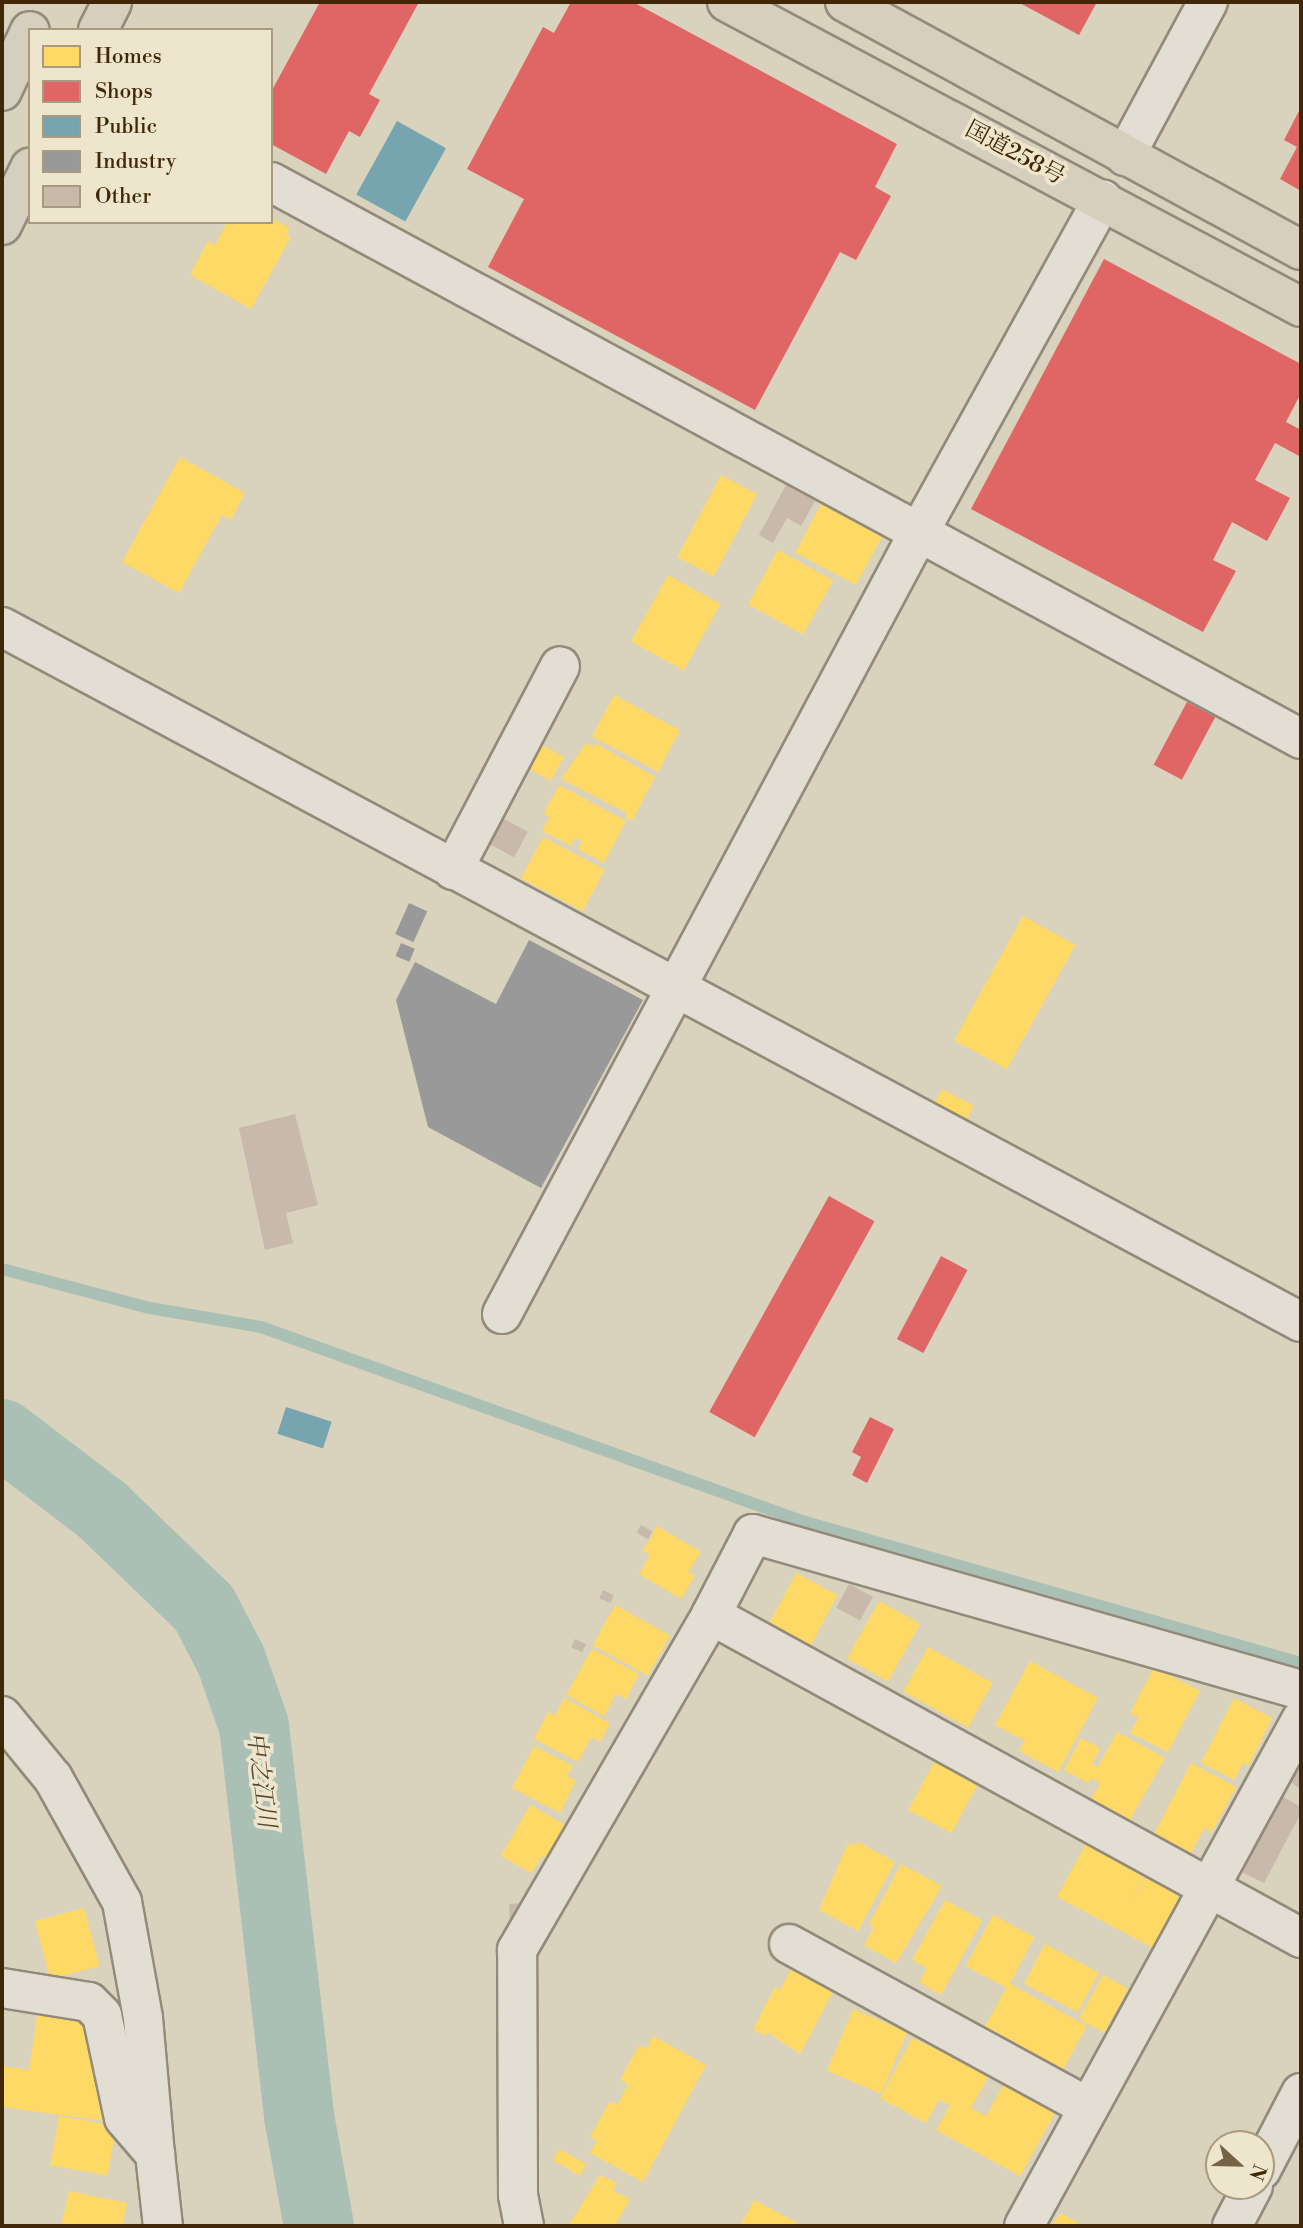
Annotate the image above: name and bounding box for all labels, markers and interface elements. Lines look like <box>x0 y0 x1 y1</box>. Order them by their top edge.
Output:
legend <box>28 28 273 224</box>
text: Homes <box>95 44 162 70</box>
text: Shops <box>95 79 153 105</box>
text: Public <box>95 114 157 140</box>
street label: 国道258号 <box>960 115 1070 191</box>
text: Industry <box>95 149 176 175</box>
text: Other <box>95 184 151 210</box>
water label: 中之江川 <box>240 1731 280 1829</box>
north arrow <box>1205 2130 1275 2200</box>
text: N <box>1244 2161 1272 2184</box>

